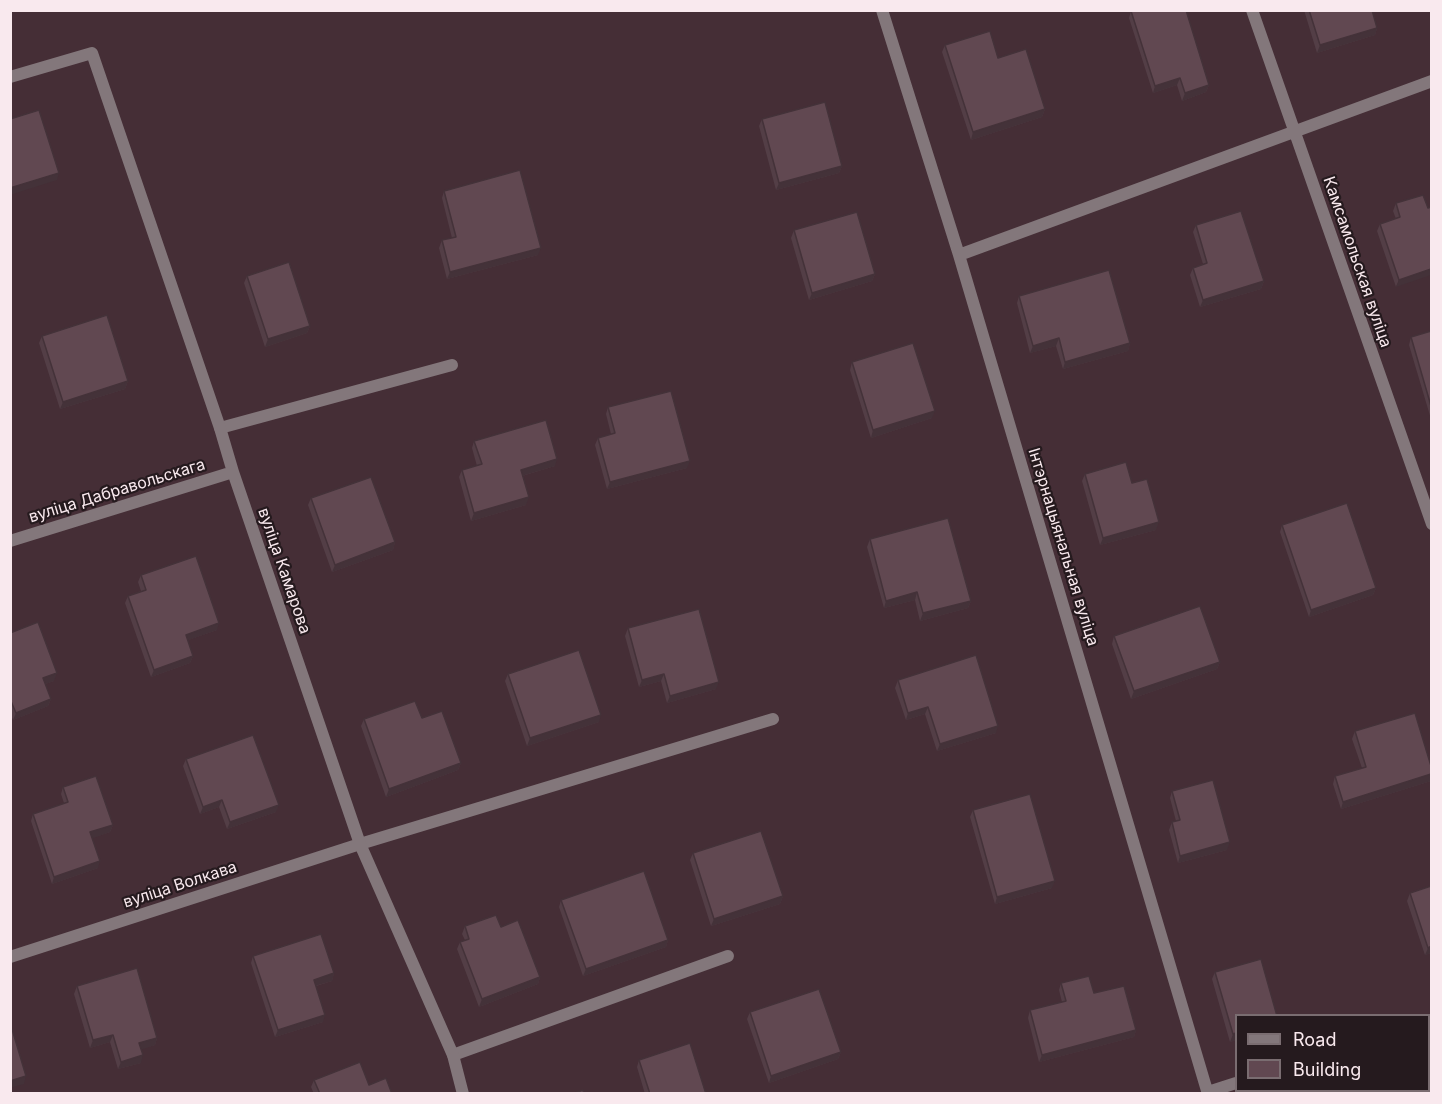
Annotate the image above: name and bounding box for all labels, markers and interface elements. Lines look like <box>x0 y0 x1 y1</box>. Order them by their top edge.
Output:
street label: Камсамольская вуліца <box>1319 174 1395 350</box>
street label: Інтэрнацыянальная вуліца <box>1024 446 1102 648</box>
street label: вуліца Дабравольскага <box>26 455 208 527</box>
street label: вуліца Камарова <box>253 506 315 636</box>
street label: вуліца Волкава <box>121 858 239 912</box>
legend <box>1235 1014 1430 1092</box>
text: Road <box>1293 1029 1336 1050</box>
text: Building <box>1293 1059 1361 1080</box>

